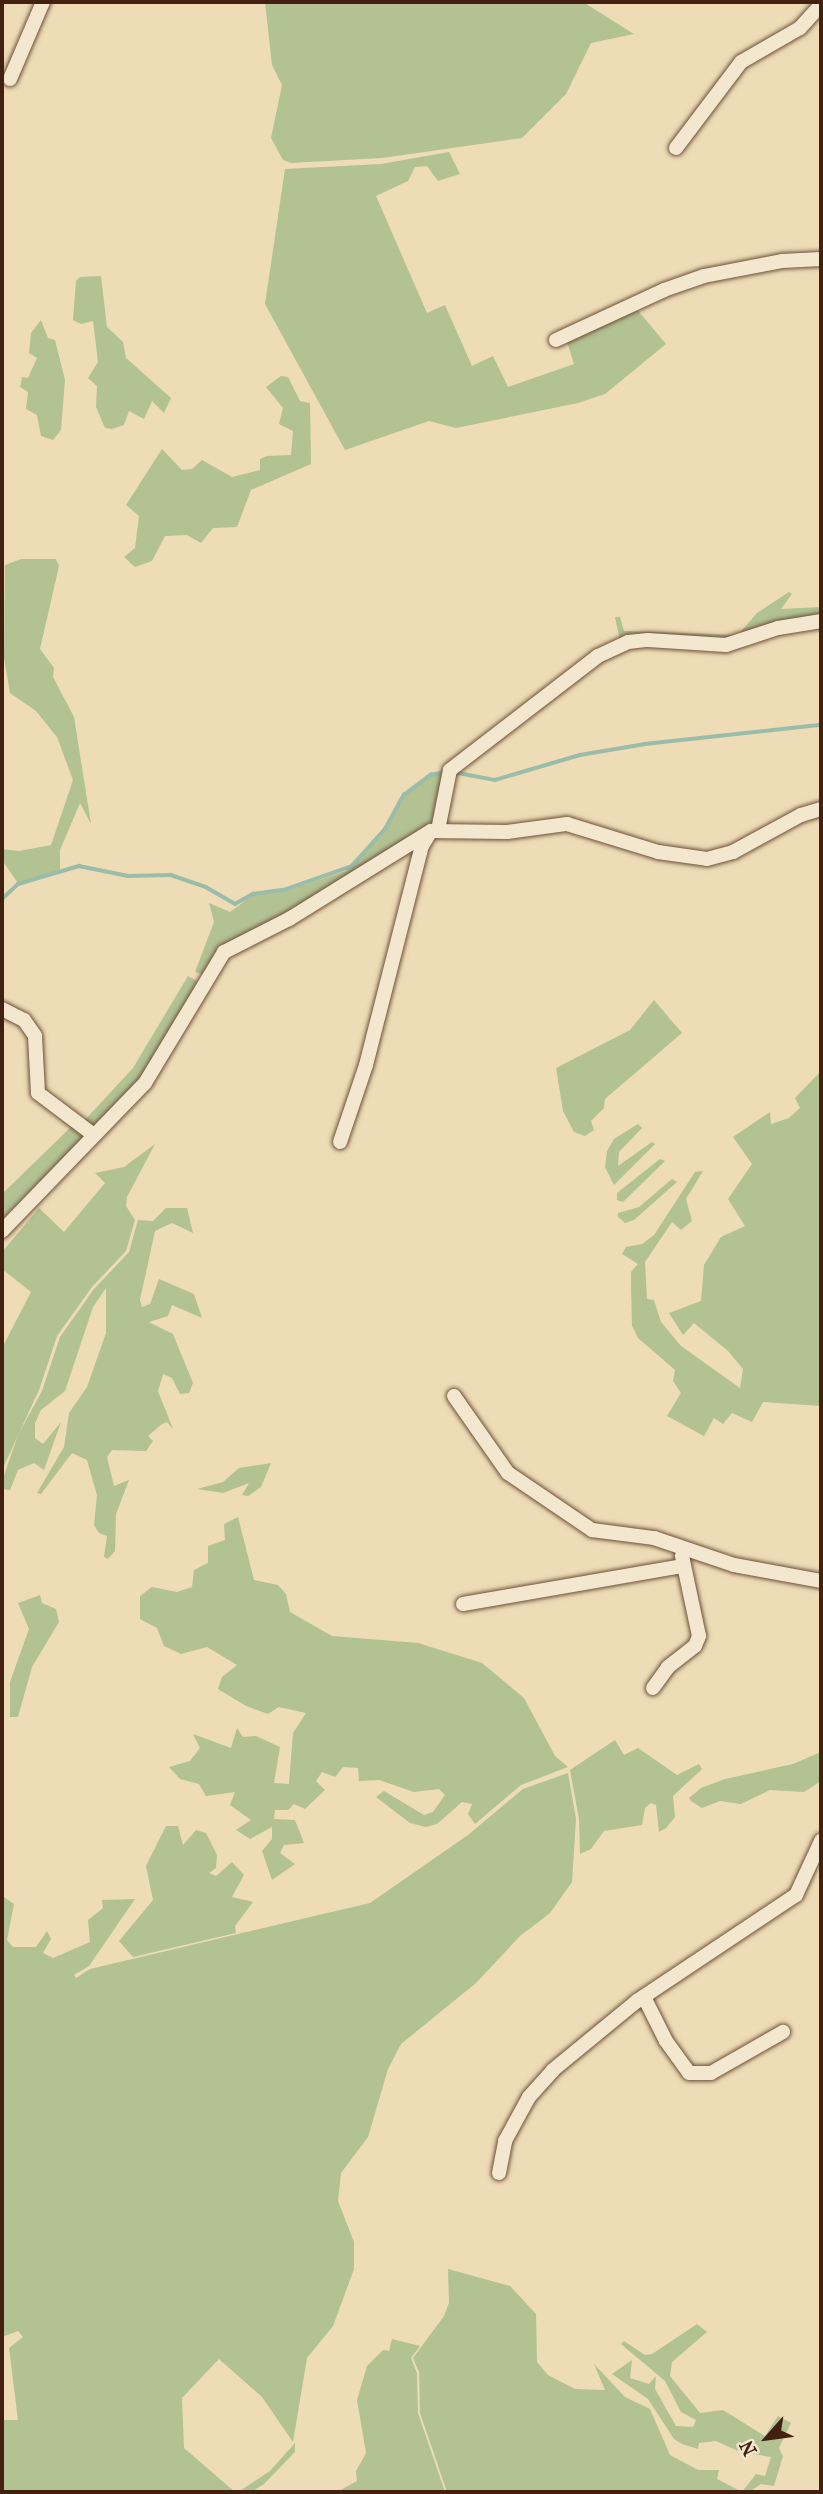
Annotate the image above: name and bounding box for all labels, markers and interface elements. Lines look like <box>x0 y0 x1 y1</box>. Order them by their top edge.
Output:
north arrow <box>732 2403 802 2473</box>
text: N <box>735 2436 762 2459</box>

